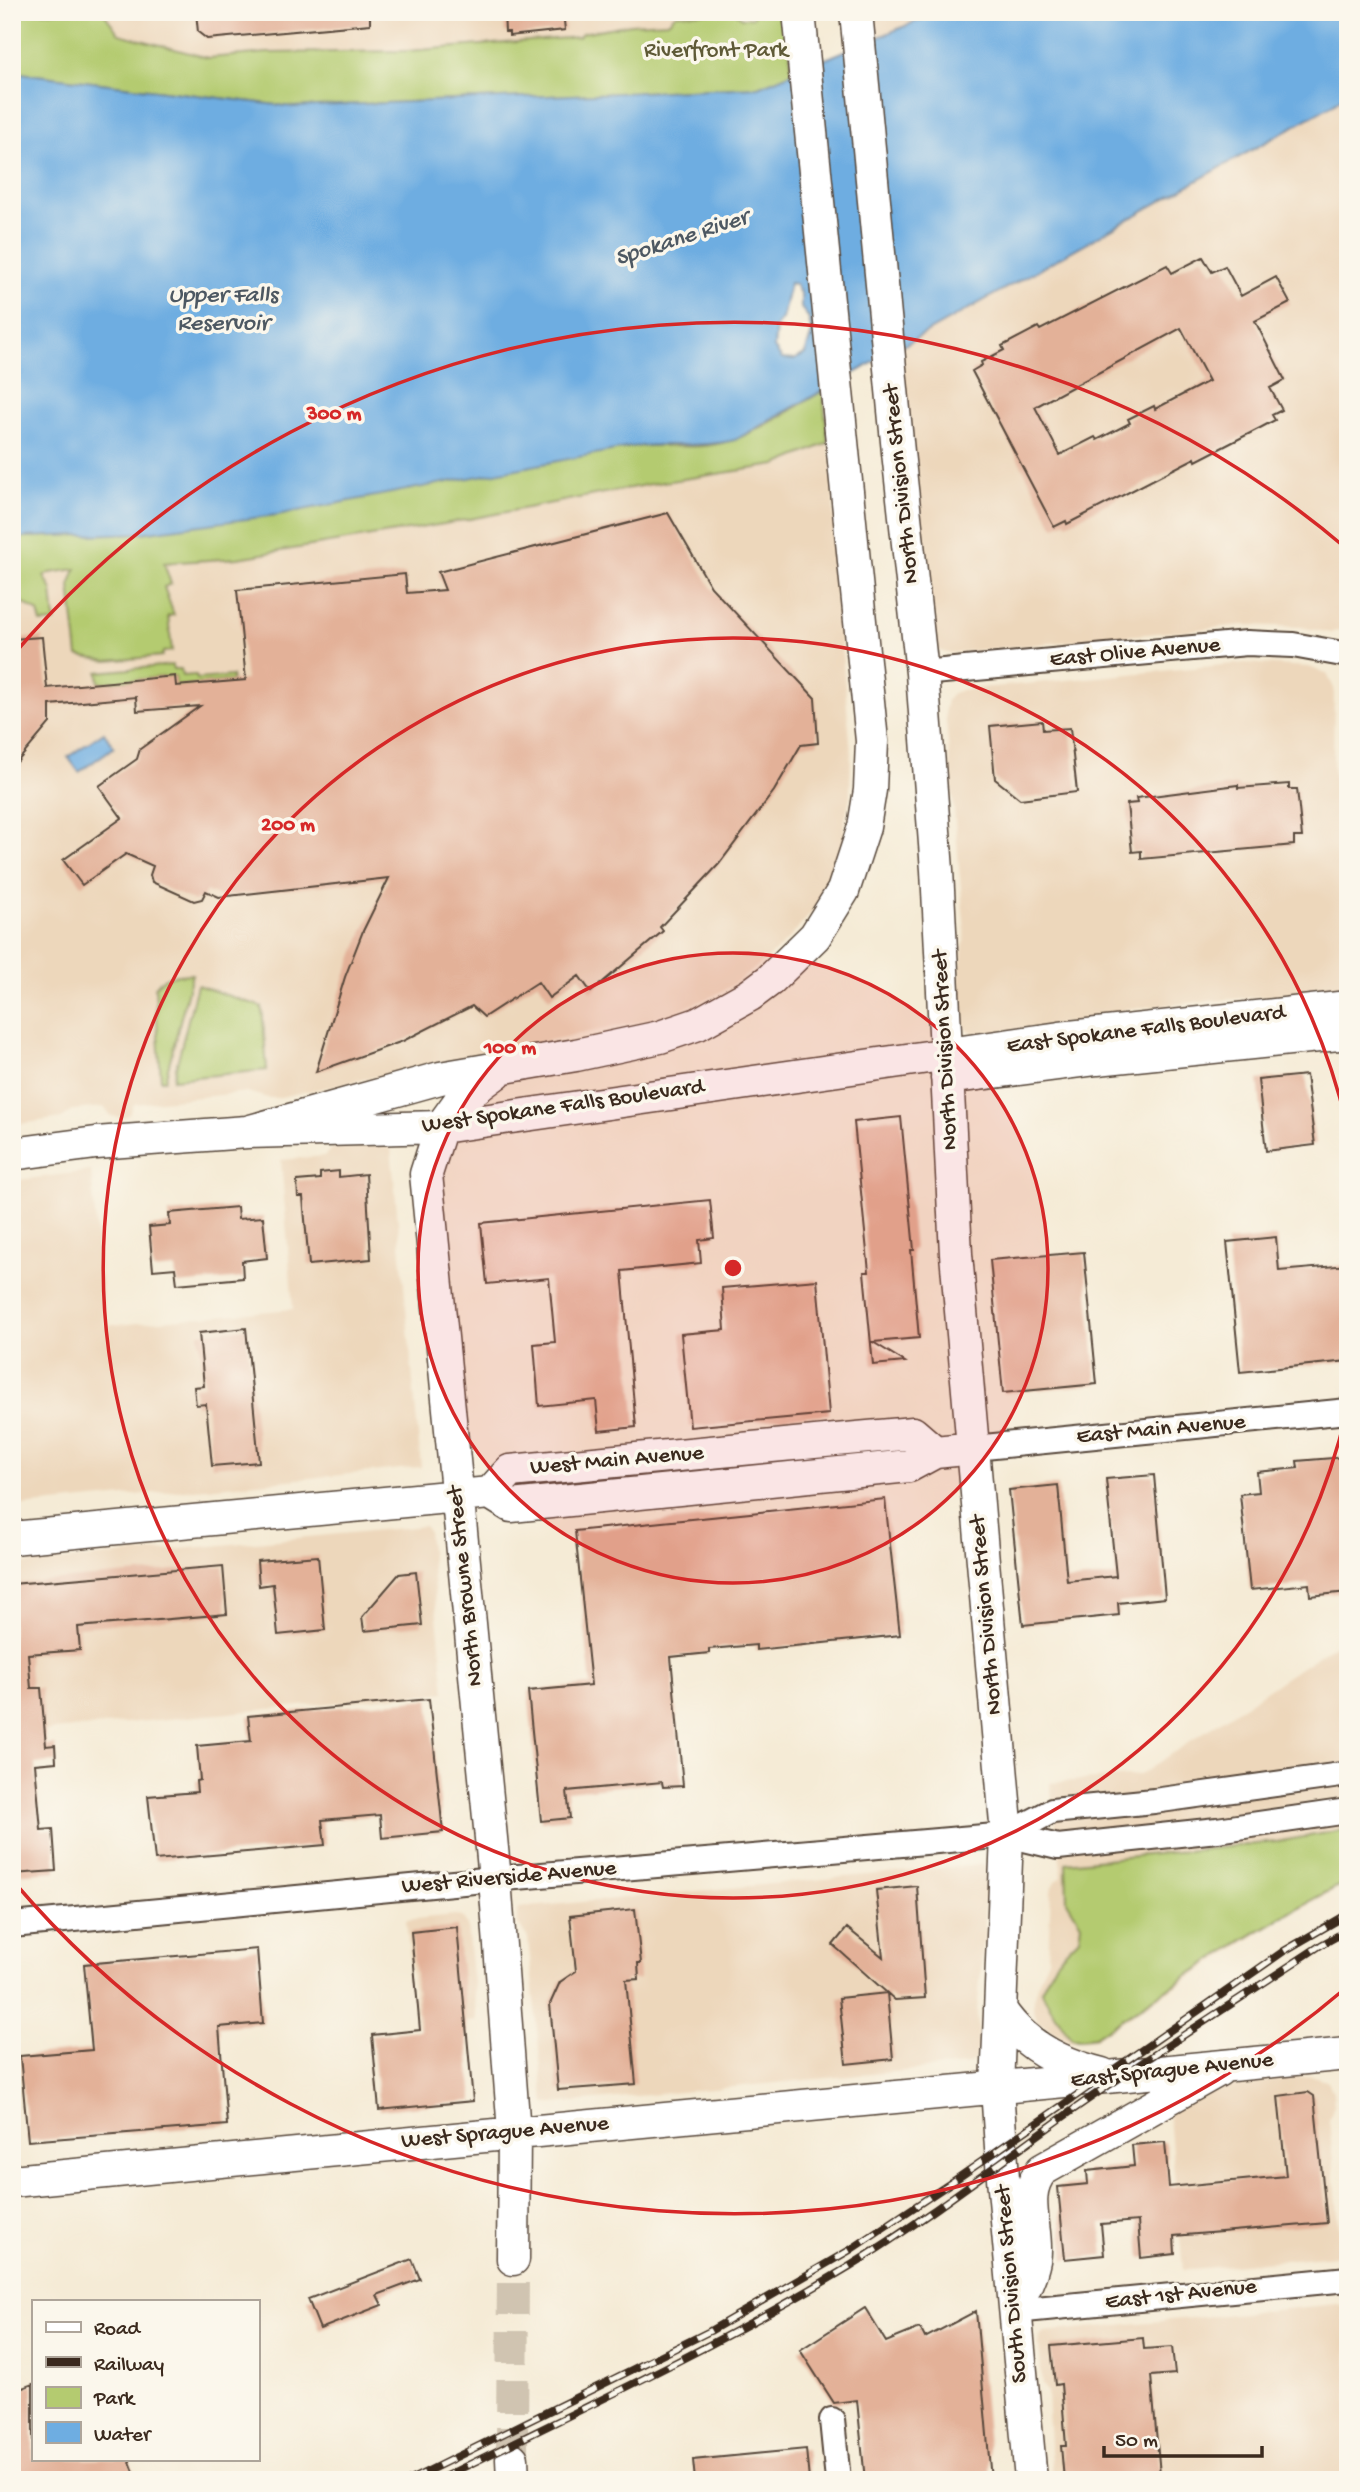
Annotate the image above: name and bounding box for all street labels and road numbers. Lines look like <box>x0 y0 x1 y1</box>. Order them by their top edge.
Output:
street label: North Division Street <box>878 381 926 585</box>
street label: East Olive Avenue <box>1049 632 1222 674</box>
street label: North Division Street <box>927 948 965 1151</box>
street label: East Spokane Falls Boulevard <box>1005 999 1288 1060</box>
street label: West Spokane Falls Boulevard <box>420 1074 707 1140</box>
street label: East Main Avenue <box>1075 1409 1248 1451</box>
street label: West Main Avenue <box>529 1440 706 1482</box>
street label: North Browne Street <box>442 1483 490 1688</box>
street label: North Division Street <box>965 1512 1009 1716</box>
street label: West Riverside Avenue <box>401 1855 619 1901</box>
street label: East Sprague Avenue <box>1069 2047 1276 2095</box>
street label: West Sprague Avenue <box>400 2110 611 2156</box>
street label: South Division Street <box>990 2182 1034 2384</box>
street label: East 1st Avenue <box>1104 2274 1259 2316</box>

